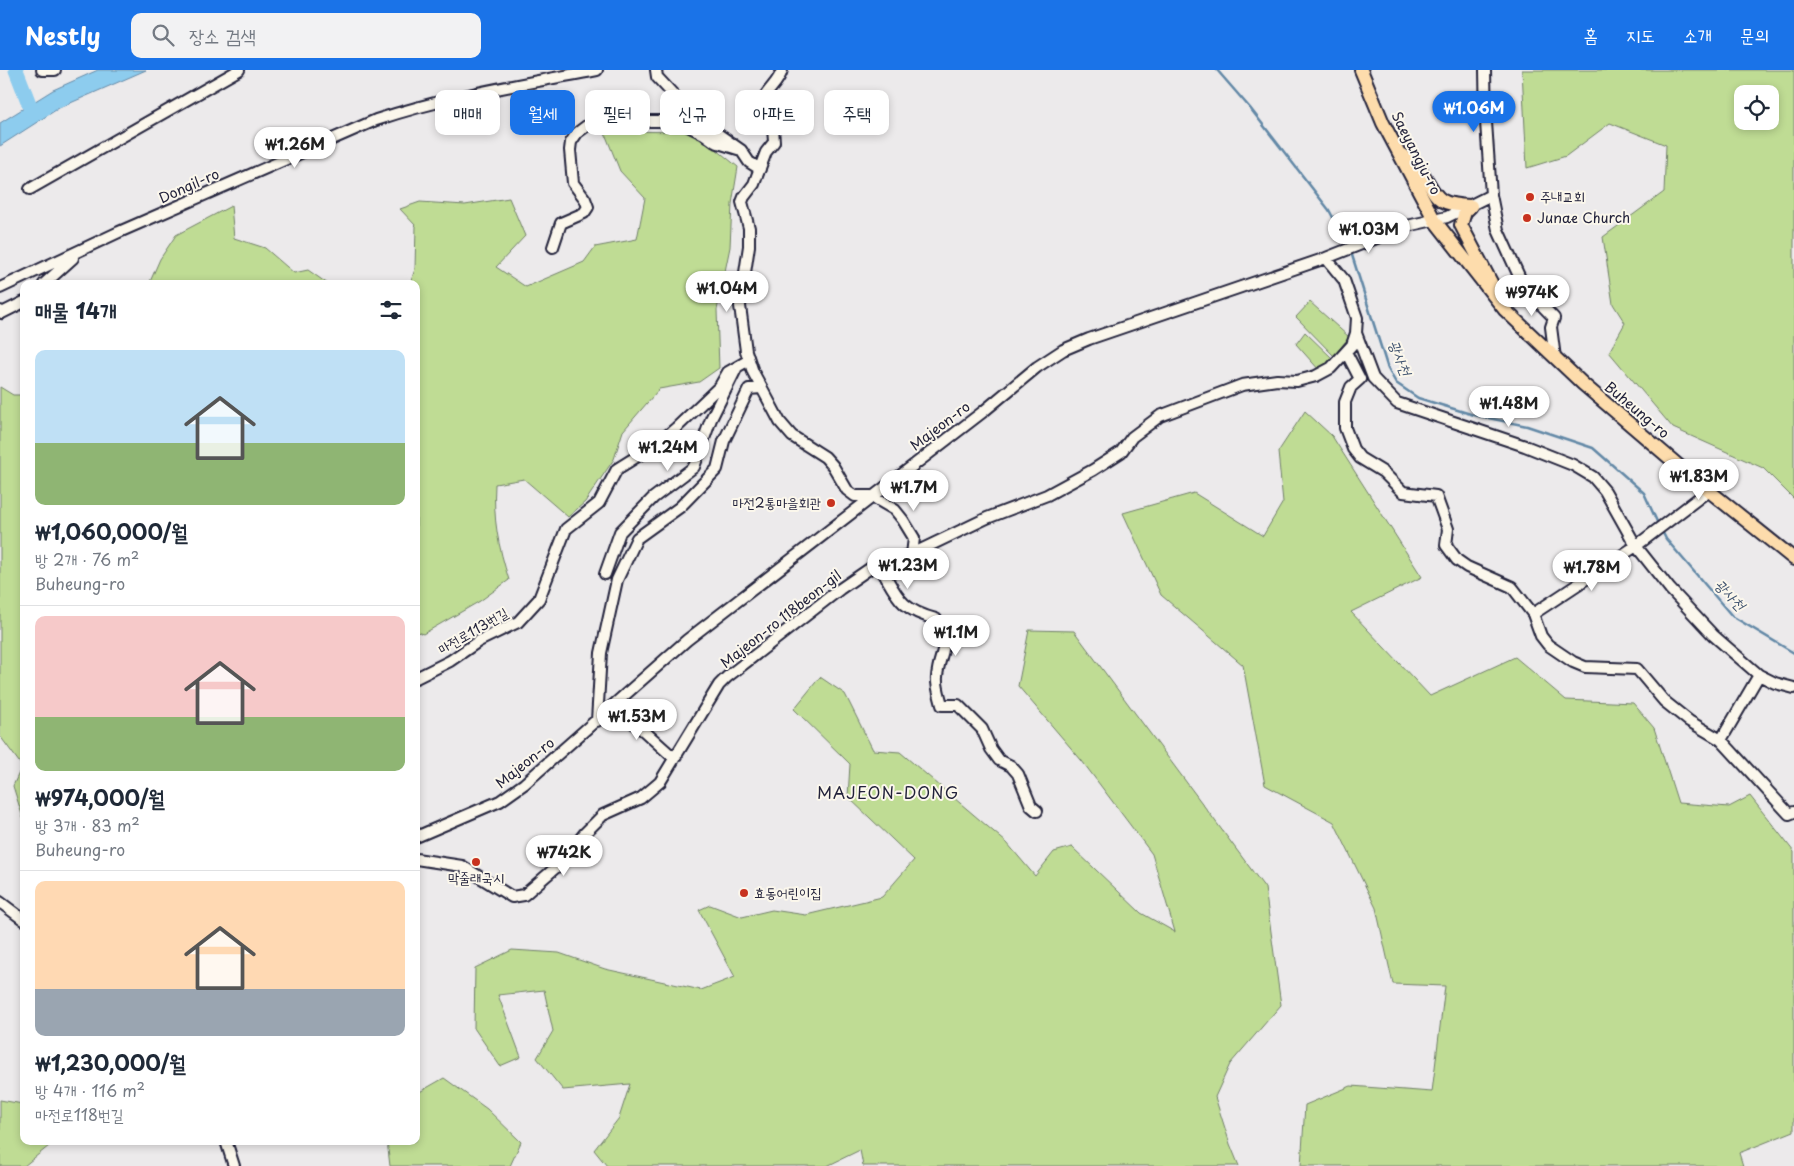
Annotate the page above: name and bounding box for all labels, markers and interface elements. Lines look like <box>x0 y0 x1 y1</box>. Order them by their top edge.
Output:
search box <box>131 13 481 58</box>
text: Nestly <box>25 17 101 53</box>
icon: search <box>149 21 177 49</box>
text: 장소 검색 <box>189 21 256 49</box>
text: 홈 <box>1584 21 1598 48</box>
text: 지도 <box>1626 21 1655 48</box>
text: 소개 <box>1683 21 1712 48</box>
text: 문의 <box>1740 21 1769 48</box>
map controls <box>1734 85 1779 130</box>
button: locate <box>1734 85 1779 130</box>
chip: 매매 <box>435 90 500 135</box>
chip: 월세 <box>510 90 575 135</box>
chip: 필터 <box>585 90 650 135</box>
chip: 신규 <box>660 90 725 135</box>
chip: 아파트 <box>735 90 814 135</box>
chip: 주택 <box>824 90 889 135</box>
pin: ₩1.06M <box>1433 90 1515 133</box>
text: ₩1.06M <box>1443 95 1505 119</box>
street label: Saeyangju-ro <box>1386 107 1447 198</box>
pin: ₩1.26M <box>254 126 336 169</box>
text: ₩1.26M <box>265 131 325 155</box>
street label: Dongil-ro <box>155 163 223 208</box>
place label: 주내교회 <box>1540 186 1585 207</box>
marker: 주내교회 <box>1524 191 1536 203</box>
place label: Junae Church <box>1537 207 1630 228</box>
pin: ₩1.03M <box>1328 212 1410 254</box>
marker: Junae Church <box>1521 212 1533 224</box>
text: ₩1.03M <box>1339 216 1399 240</box>
pin: ₩1.04M <box>686 270 768 313</box>
pin: ₩974K <box>1497 274 1567 317</box>
text: ₩1.04M <box>697 275 757 299</box>
text: ₩974K <box>1506 279 1558 303</box>
text: 매물 14개 <box>35 294 117 326</box>
icon: filters <box>377 296 405 324</box>
water label: 광사천 <box>1384 336 1420 380</box>
street label: Buheung-ro <box>1600 376 1674 443</box>
icon: home <box>175 383 265 473</box>
pin: ₩1.48M <box>1468 386 1550 428</box>
text: ₩1.48M <box>1480 390 1538 414</box>
street label: Majeon-ro <box>905 396 974 455</box>
pin: ₩1.24M <box>627 430 709 472</box>
text: ₩1.24M <box>638 434 698 458</box>
pin: ₩1.83M <box>1658 458 1740 501</box>
text: ₩1.83M <box>1670 463 1728 487</box>
pin: ₩1.7M <box>879 470 949 512</box>
text: ₩1.7M <box>891 474 937 498</box>
place label: 마전2통마을회관 <box>732 492 821 513</box>
marker: 마전2통마을회관 <box>825 497 837 509</box>
text: ₩1,060,000/월 <box>35 515 188 547</box>
text: 방 2개 · 76 m² <box>35 547 139 571</box>
pin: ₩1.23M <box>867 548 949 590</box>
pin: ₩1.78M <box>1551 550 1633 592</box>
text: ₩1.23M <box>878 552 938 576</box>
text: ₩1.78M <box>1563 554 1621 578</box>
street label: Majeon-ro 118beon-gil <box>716 565 846 673</box>
text: Buheung-ro <box>35 571 125 595</box>
water label: 광사천 <box>1710 573 1753 616</box>
street label: 마전로113번길 <box>434 602 512 659</box>
pin: ₩1.1M <box>921 614 991 657</box>
text: ₩1.1M <box>934 619 978 643</box>
icon: home <box>175 648 265 738</box>
pin: ₩1.53M <box>596 698 678 741</box>
text: ₩1.53M <box>608 703 666 727</box>
street label: Majeon-ro <box>491 732 559 793</box>
district label: MAJEON-DONG <box>817 780 959 804</box>
text: ₩974,000/월 <box>35 781 165 813</box>
text: 방 3개 · 83 m² <box>35 813 140 837</box>
pin: ₩742K <box>529 834 599 877</box>
text: Buheung-ro <box>35 837 125 861</box>
text: ₩742K <box>537 839 591 863</box>
marker: 막줄래국시 <box>470 856 482 868</box>
place label: 막줄래국시 <box>448 867 504 888</box>
place label: 효동어린이집 <box>754 882 822 903</box>
marker: 효동어린이집 <box>738 887 750 899</box>
icon: home <box>175 913 265 1003</box>
text: ₩1,230,000/월 <box>35 1046 186 1078</box>
text: 방 4개 · 116 m² <box>35 1078 145 1102</box>
text: 마전로118번길 <box>35 1102 124 1126</box>

